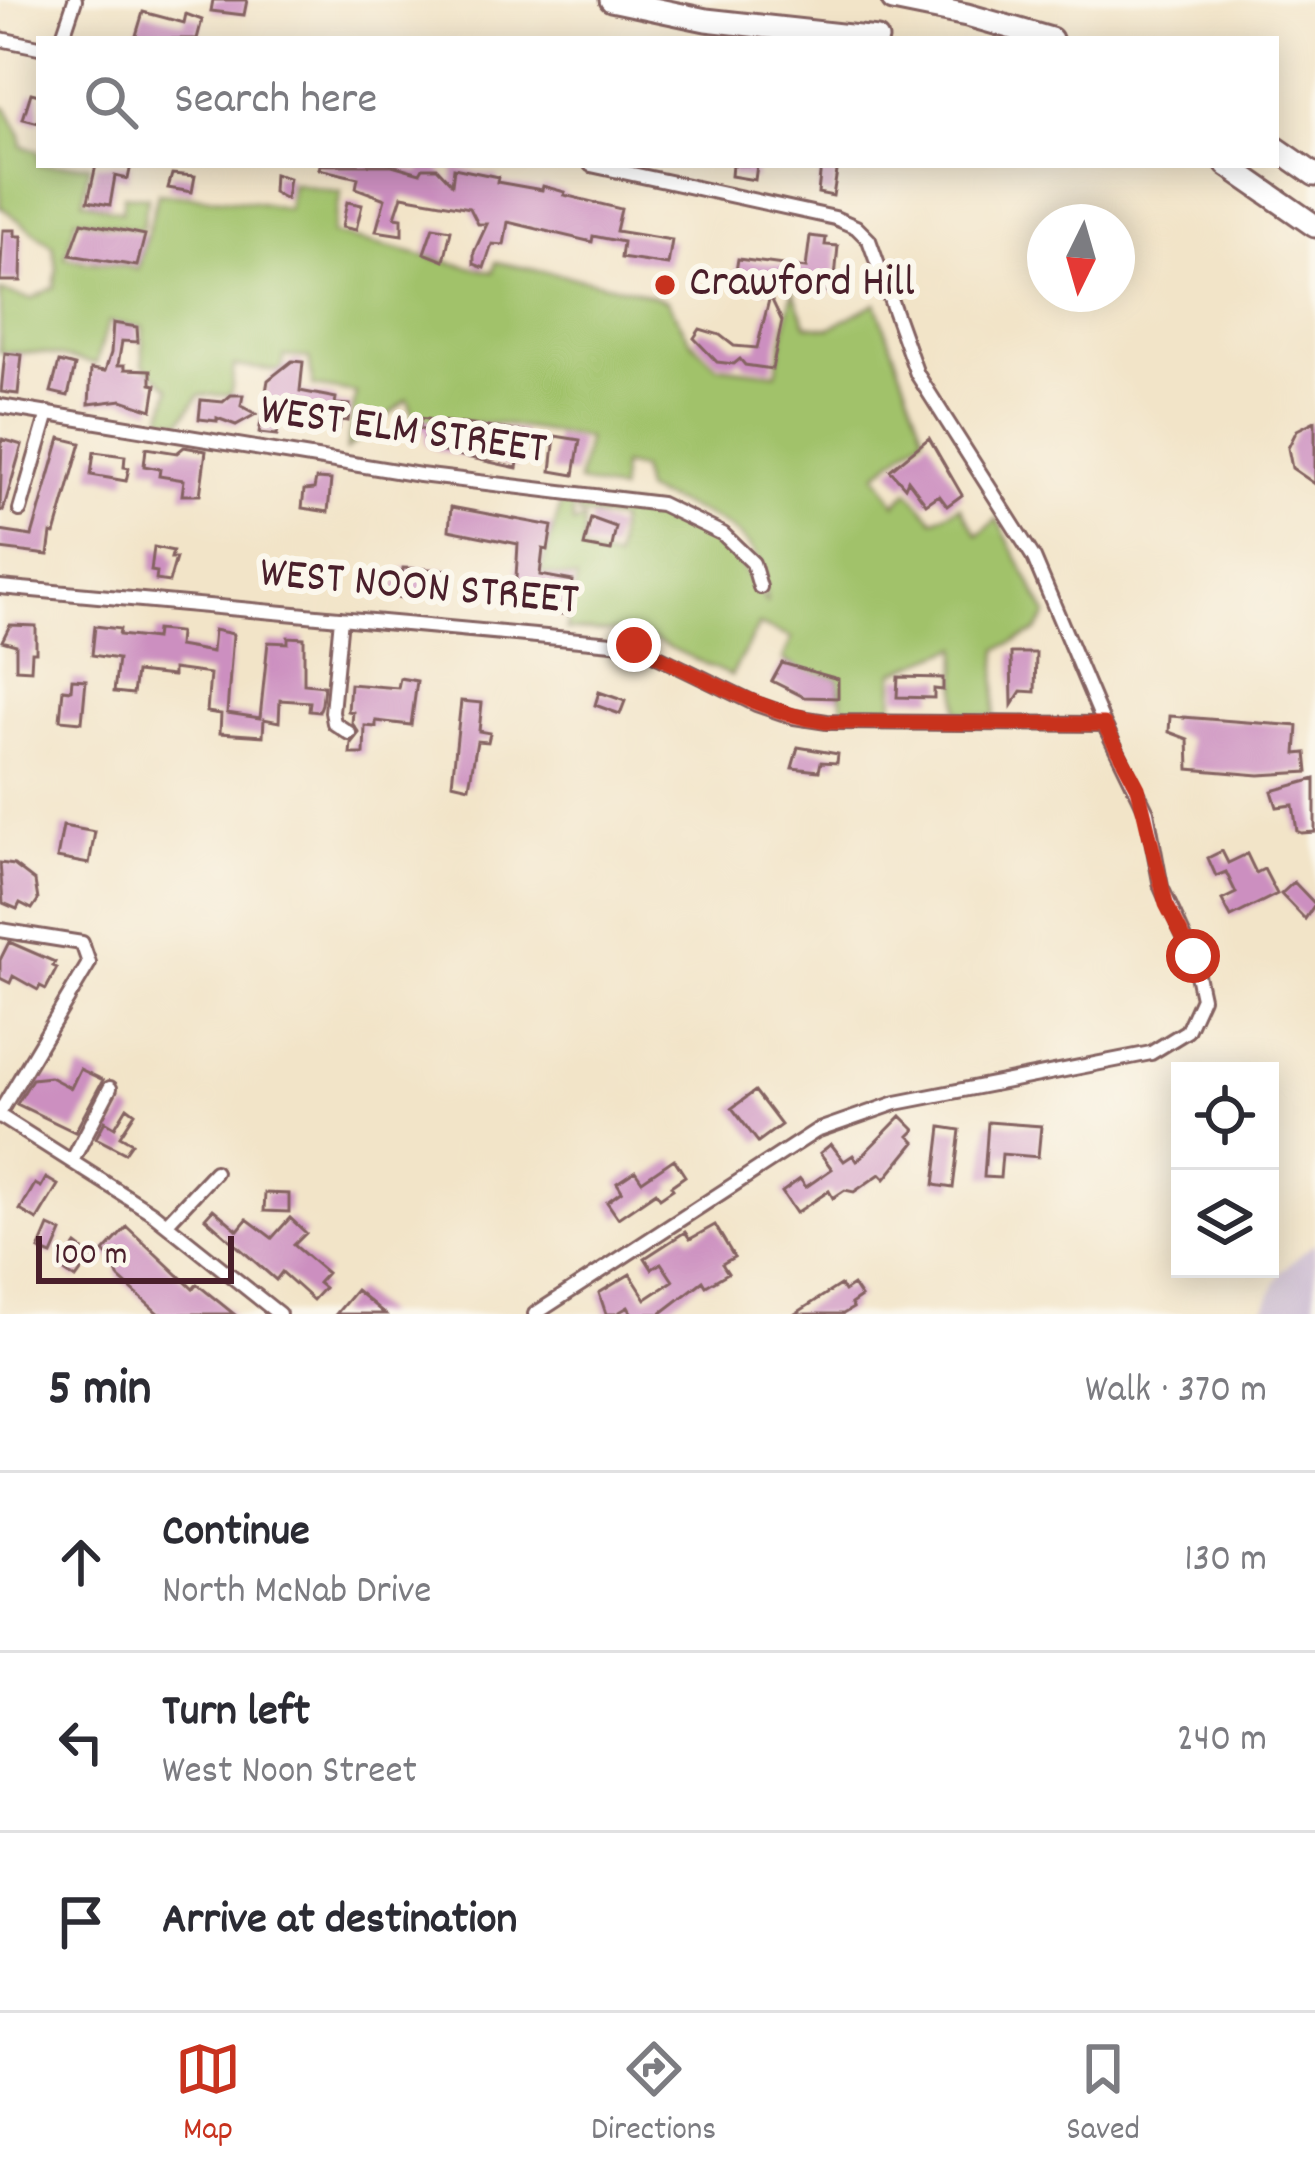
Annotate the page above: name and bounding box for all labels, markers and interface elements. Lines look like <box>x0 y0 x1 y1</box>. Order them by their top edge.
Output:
search box <box>36 36 1279 168</box>
icon: search <box>78 69 144 135</box>
text: Search here <box>174 70 377 134</box>
north arrow <box>1027 204 1135 312</box>
place label: Crawford Hill <box>689 253 915 317</box>
marker: Crawford Hill <box>652 272 678 298</box>
street label: WEST ELM STREET <box>256 380 550 484</box>
street label: WEST NOON STREET <box>257 543 581 635</box>
route end <box>607 618 661 672</box>
route start <box>1166 929 1220 983</box>
map controls <box>1171 1062 1279 1278</box>
button: locate <box>1171 1062 1279 1170</box>
button: layers <box>1171 1170 1279 1278</box>
scale bar <box>36 1230 234 1283</box>
text: 100 m <box>54 1233 127 1280</box>
text: 5 min <box>48 1356 151 1428</box>
text: Walk · 370 m <box>1085 1365 1267 1420</box>
text: Continue <box>162 1502 310 1566</box>
icon: ahead <box>48 1529 114 1595</box>
text: 130 m <box>1184 1534 1267 1589</box>
text: North McNab Drive <box>162 1566 431 1621</box>
text: Turn left <box>162 1682 310 1746</box>
icon: left <box>48 1709 114 1775</box>
text: 240 m <box>1177 1714 1267 1769</box>
text: West Noon Street <box>162 1746 417 1801</box>
icon: arrive <box>48 1889 114 1955</box>
text: Arrive at destination <box>162 1890 517 1954</box>
tab: Map <box>175 2036 241 2155</box>
tab: Directions <box>591 2036 716 2155</box>
tab: Saved <box>1066 2036 1140 2155</box>

